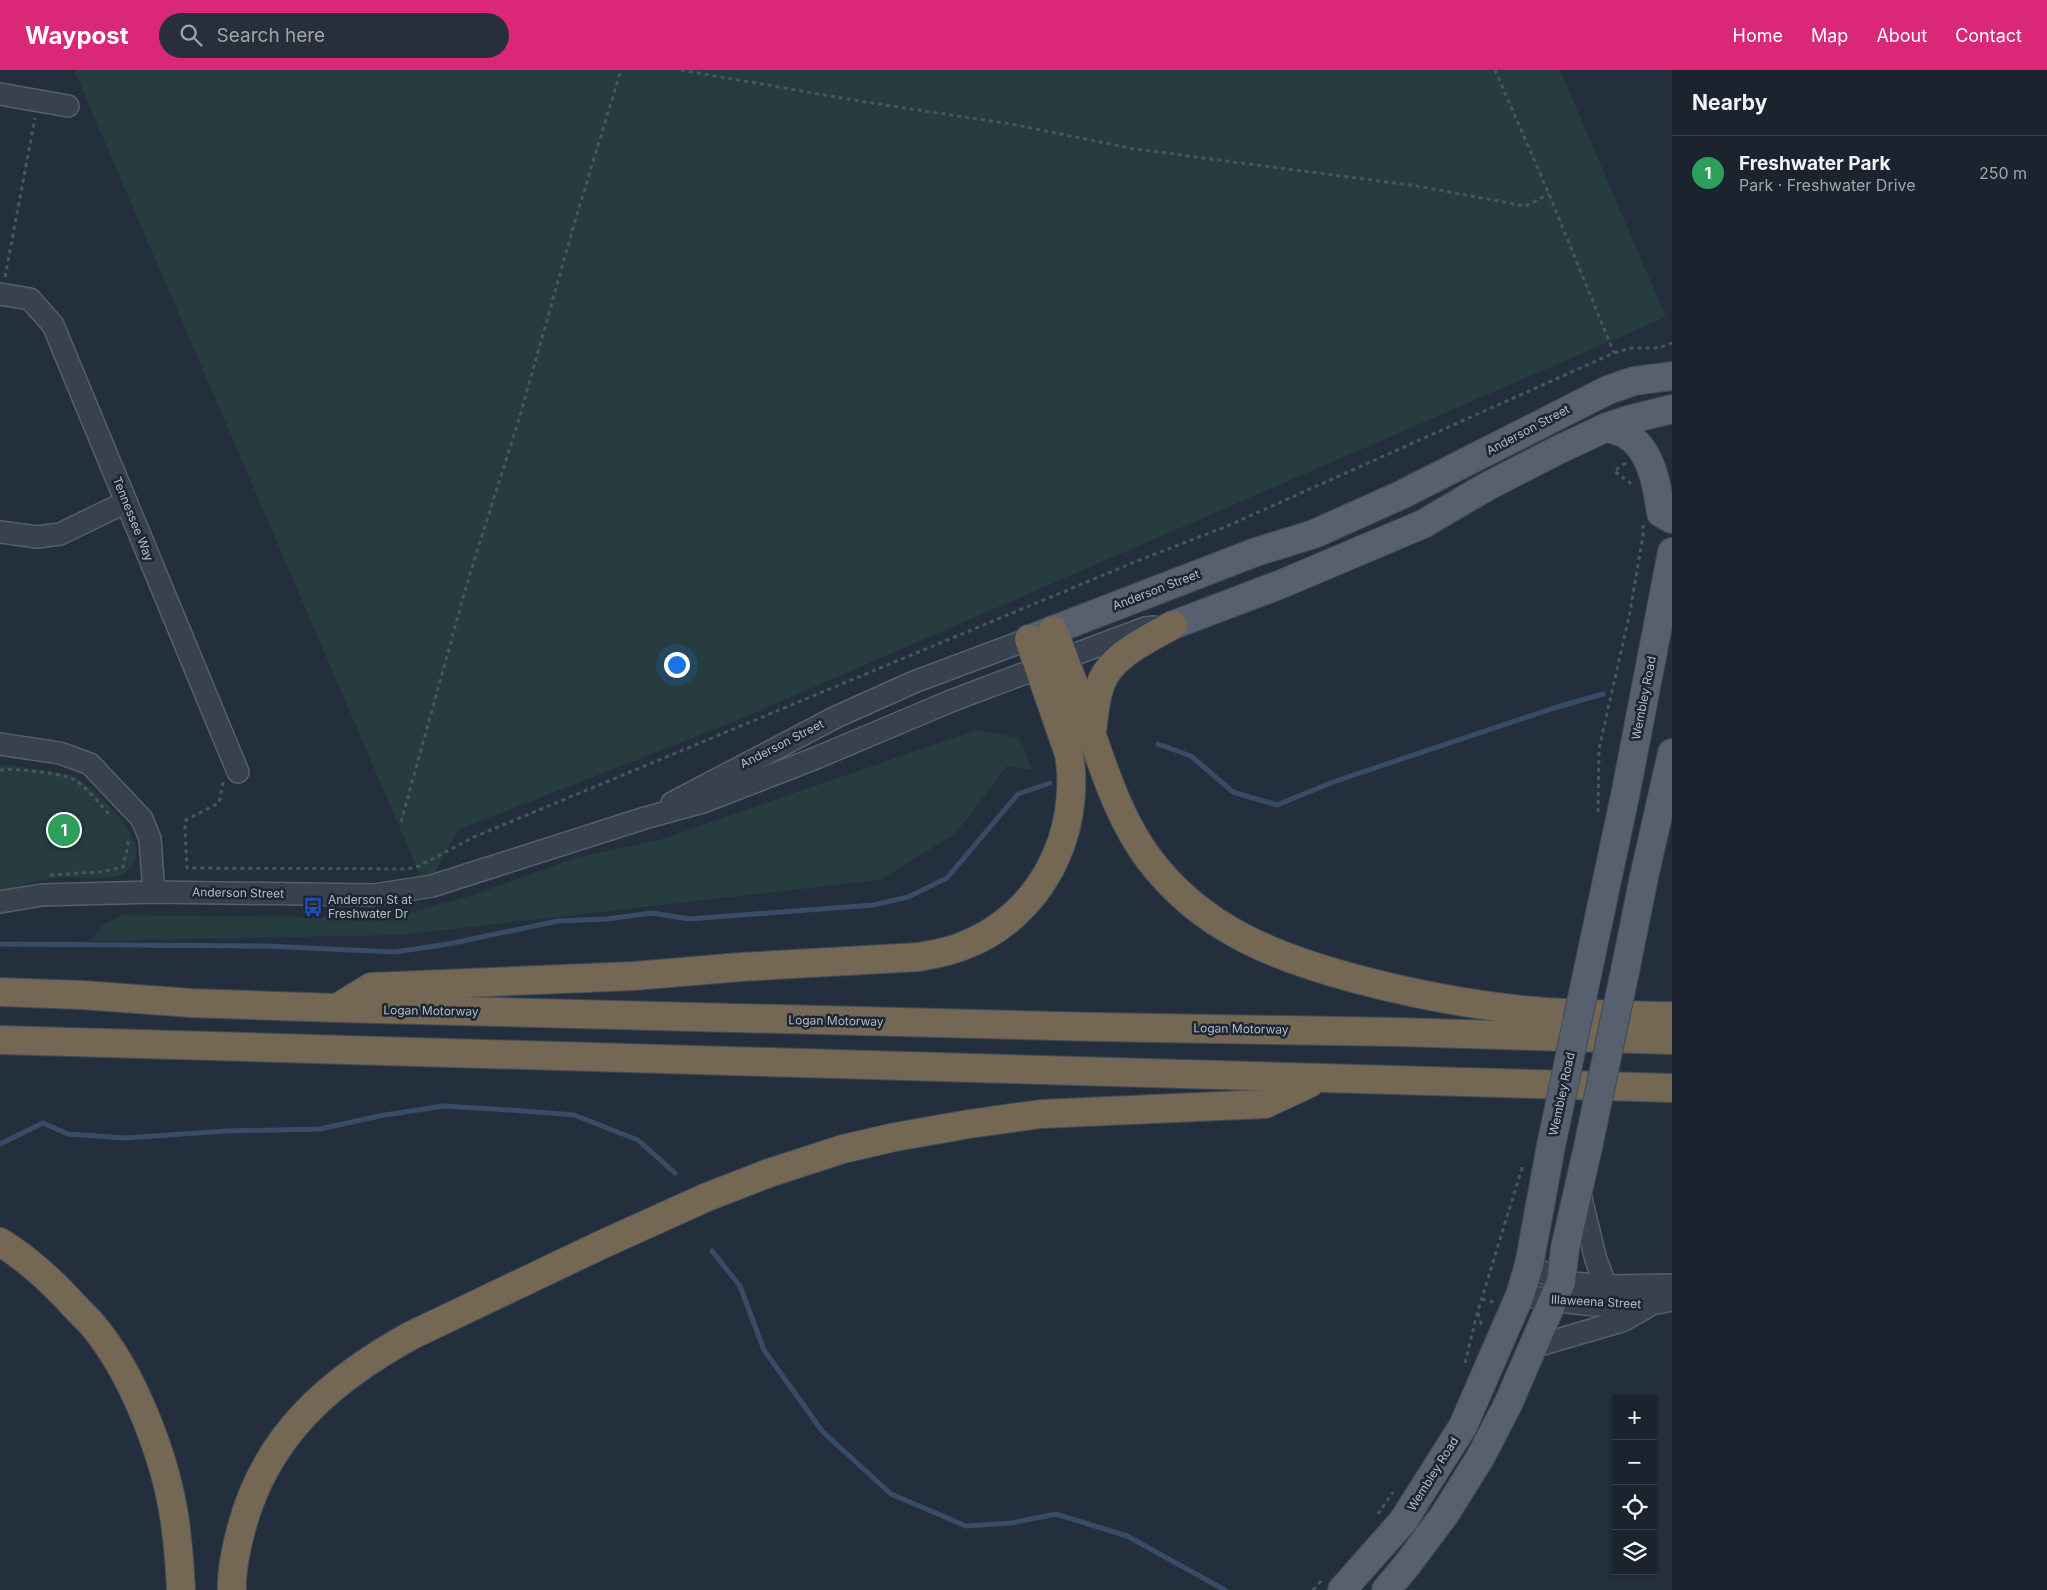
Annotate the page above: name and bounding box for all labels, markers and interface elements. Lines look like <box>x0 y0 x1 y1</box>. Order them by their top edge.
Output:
search box <box>159 13 509 58</box>
text: Waypost <box>25 21 129 50</box>
icon: search <box>177 21 205 49</box>
text: Search here <box>217 24 325 47</box>
text: Home <box>1733 25 1783 46</box>
text: Map <box>1811 25 1848 46</box>
text: About <box>1876 25 1927 46</box>
text: Contact <box>1955 25 2022 46</box>
text: Nearby <box>1692 90 1767 115</box>
text: Freshwater Park <box>1739 152 1890 175</box>
text: 1 <box>1705 163 1711 183</box>
text: 250 m <box>1979 163 2027 183</box>
text: Park · Freshwater Drive <box>1739 175 1916 195</box>
street label: Anderson Street <box>1484 401 1572 458</box>
street label: Tennessee Way <box>110 474 157 563</box>
street label: Anderson Street <box>1110 566 1202 613</box>
your location <box>664 652 690 678</box>
street label: Wembley Road <box>1628 655 1659 741</box>
street label: Anderson Street <box>737 716 826 771</box>
pin: 1 <box>48 811 80 849</box>
street label: Anderson Street <box>192 884 284 901</box>
place label: Anderson St at Freshwater Dr <box>328 892 412 921</box>
bus stop icon: Anderson St at Freshwater Dr <box>302 896 324 918</box>
street label: Logan Motorway <box>383 1002 479 1019</box>
street label: Logan Motorway <box>788 1012 884 1029</box>
street label: Logan Motorway <box>1193 1020 1289 1037</box>
street label: Wembley Road <box>1545 1051 1578 1137</box>
street label: Illaweena Street <box>1550 1292 1642 1311</box>
map controls <box>1612 1395 1657 1575</box>
button: + <box>1612 1395 1657 1440</box>
street label: Wembley Road <box>1404 1434 1461 1514</box>
button: − <box>1612 1440 1657 1485</box>
button: locate <box>1612 1485 1657 1530</box>
button: layers <box>1612 1530 1657 1575</box>

